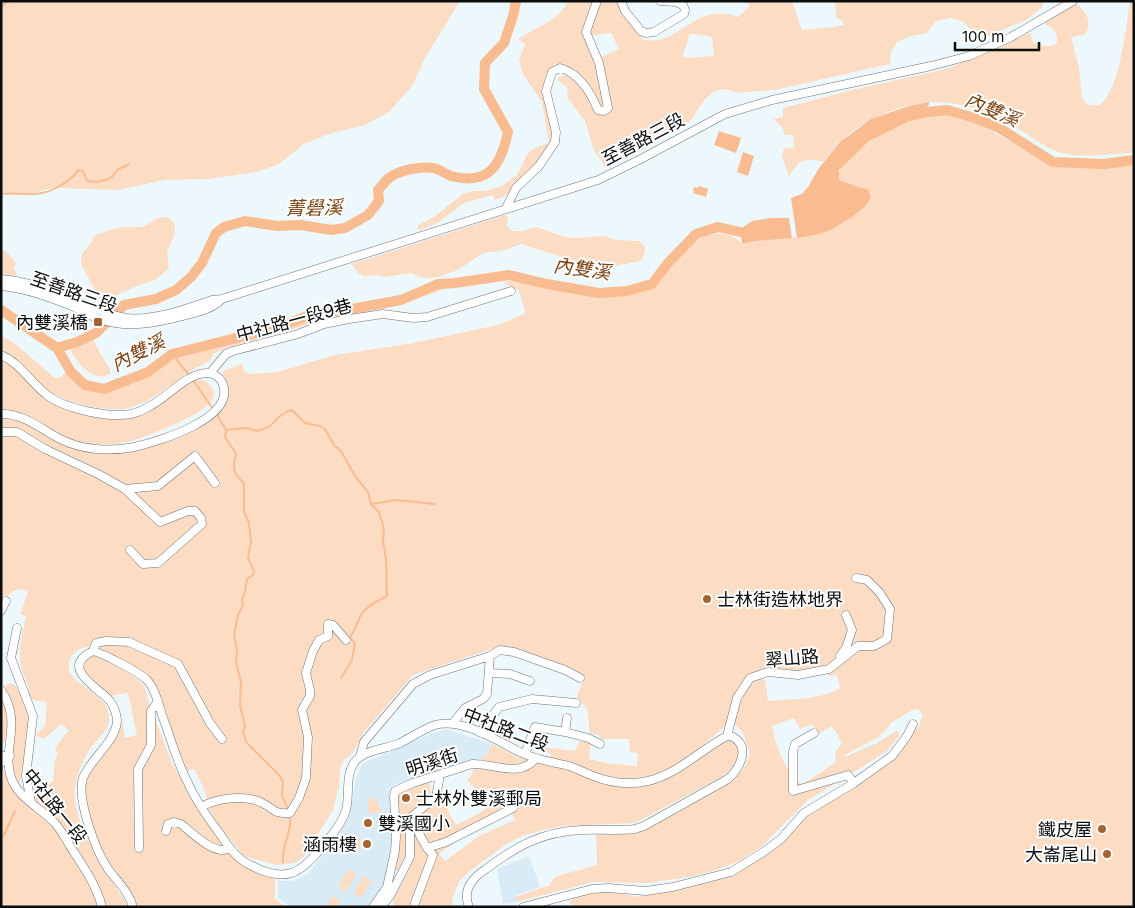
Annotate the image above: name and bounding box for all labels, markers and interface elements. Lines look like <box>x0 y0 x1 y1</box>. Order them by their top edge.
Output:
scale bar <box>955 20 1039 52</box>
text: 100 m <box>962 27 1004 46</box>
water label: 內雙溪 <box>961 88 1025 133</box>
street label: 至善路三段 <box>598 109 688 169</box>
water label: 菁礐溪 <box>285 196 346 220</box>
water label: 內雙溪 <box>552 254 615 285</box>
street label: 至善路三段 <box>28 267 120 317</box>
street label: 中社路一段9巷 <box>234 294 354 346</box>
place label: 內雙溪橋 <box>16 312 88 333</box>
marker: 內雙溪橋 <box>92 316 104 328</box>
water label: 內雙溪 <box>107 328 171 376</box>
place label: 士林街造林地界 <box>717 589 843 610</box>
marker: 士林街造林地界 <box>701 593 713 605</box>
street label: 翠山路 <box>764 645 820 671</box>
street label: 中社路二段 <box>460 703 552 755</box>
street label: 明溪街 <box>403 744 461 780</box>
street label: 中社路一段 <box>19 764 91 848</box>
place label: 士林外雙溪郵局 <box>416 788 542 809</box>
marker: 士林外雙溪郵局 <box>400 792 412 804</box>
place label: 雙溪國小 <box>378 813 450 834</box>
marker: 雙溪國小 <box>362 817 374 829</box>
place label: 鐵皮屋 <box>1038 819 1092 840</box>
marker: 鐵皮屋 <box>1096 823 1108 835</box>
place label: 涵雨樓 <box>303 834 357 855</box>
marker: 涵雨樓 <box>361 838 373 850</box>
place label: 大崙尾山 <box>1025 844 1097 865</box>
marker: 大崙尾山 <box>1101 848 1113 860</box>

